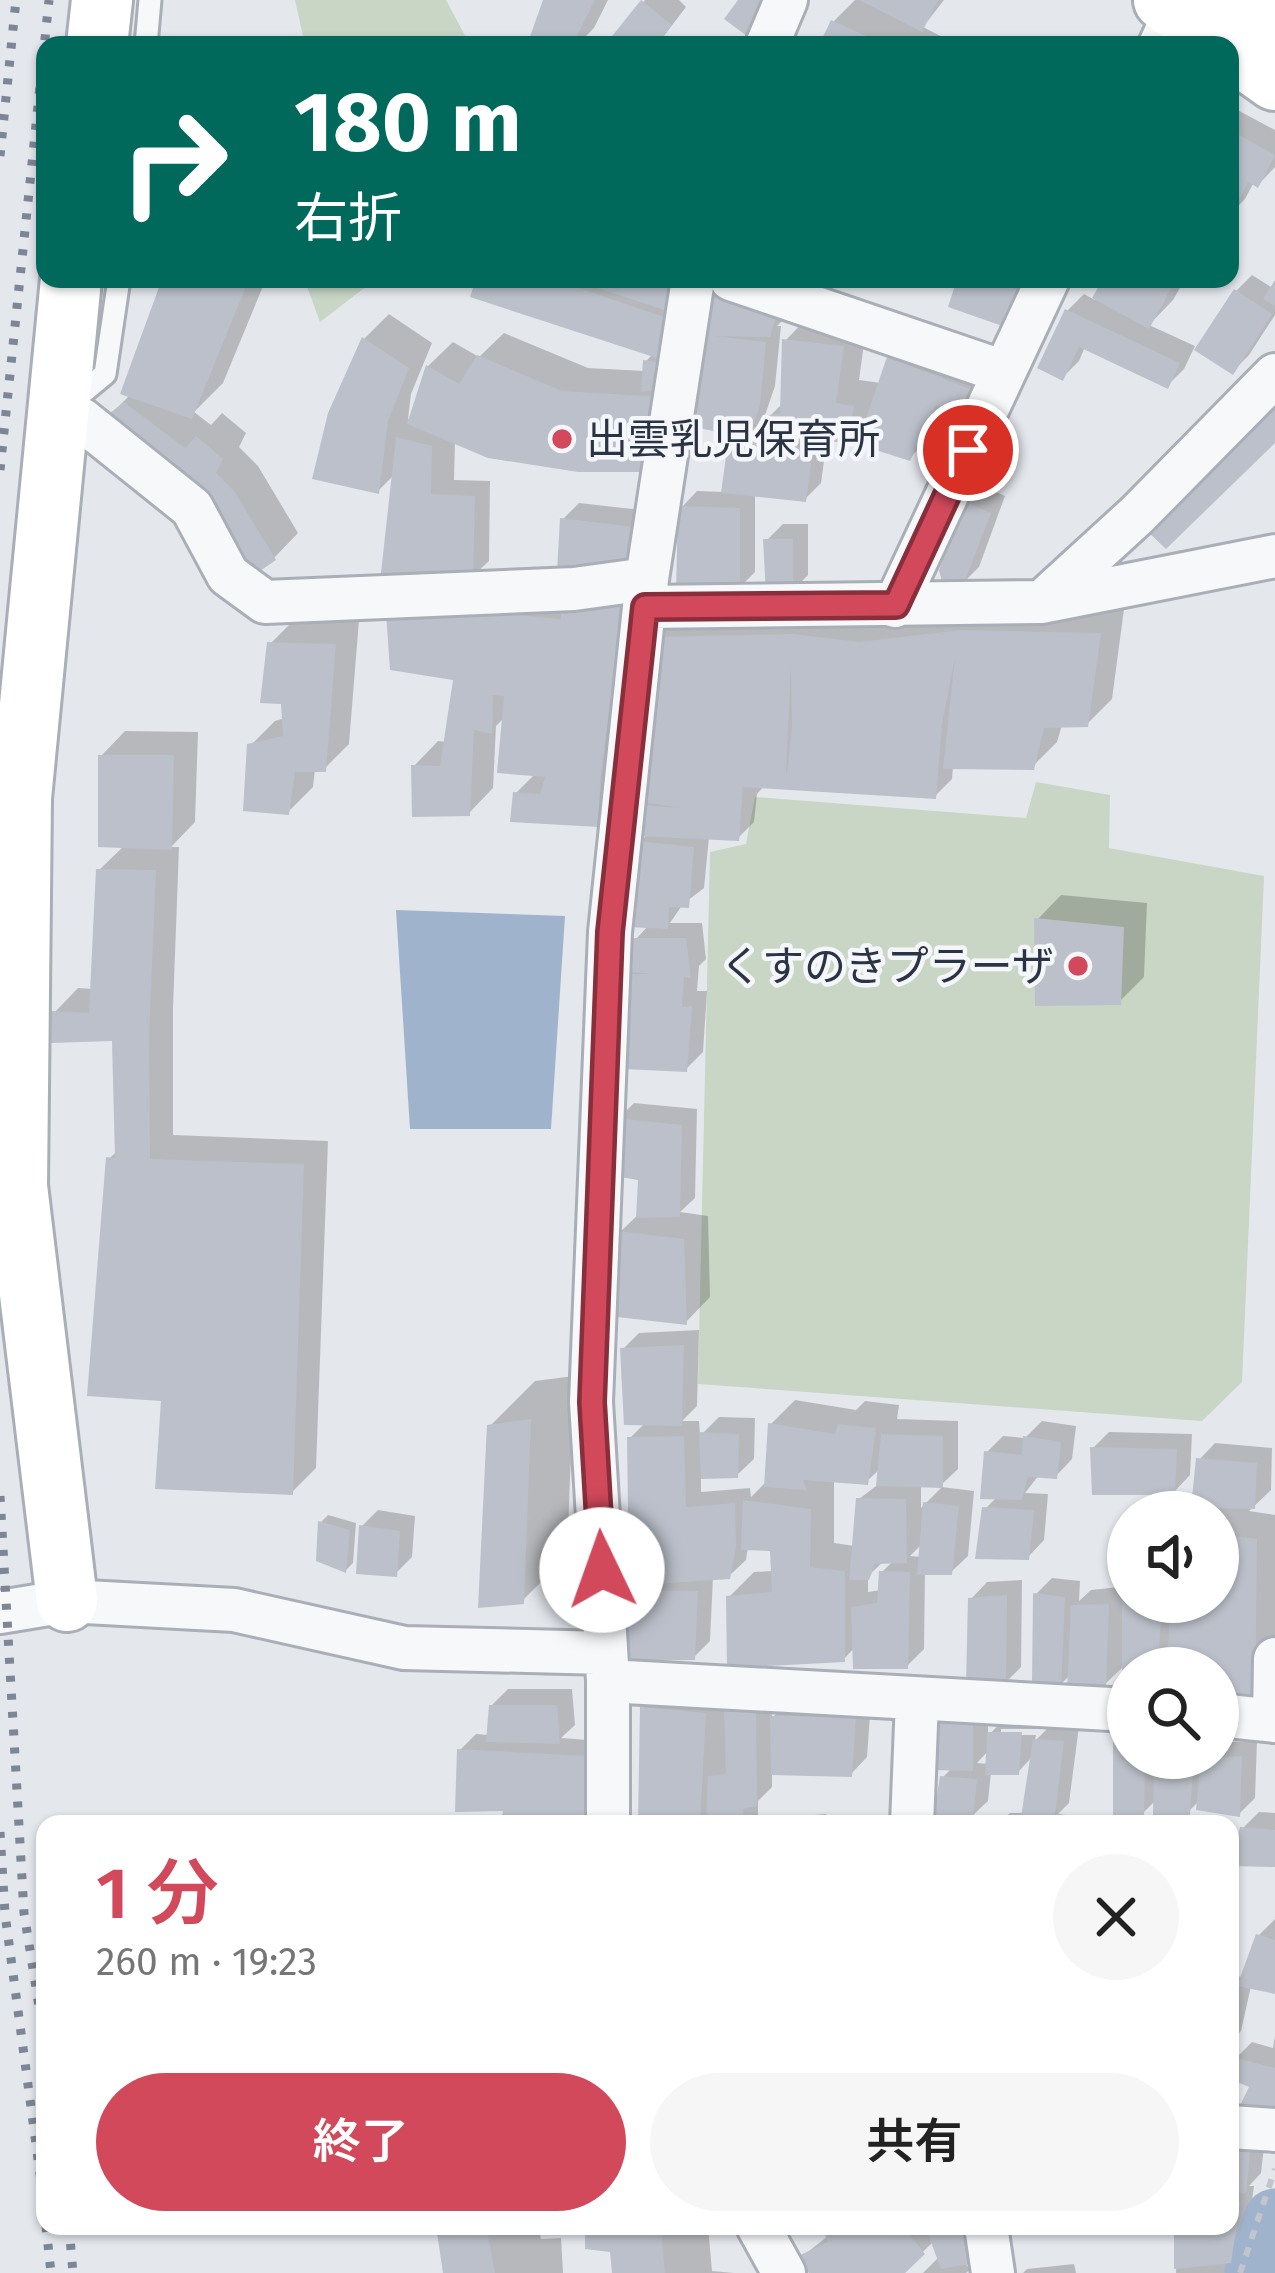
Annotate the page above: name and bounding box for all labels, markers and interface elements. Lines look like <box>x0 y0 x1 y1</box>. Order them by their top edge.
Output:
text: 180 m <box>294 72 522 173</box>
icon: right <box>96 84 252 240</box>
text: 右折 <box>294 187 402 251</box>
pin <box>917 399 1019 501</box>
place label: 出雲乳児保育所 <box>586 415 880 465</box>
icon: arrive <box>935 417 1001 483</box>
marker: 出雲乳児保育所 <box>549 426 575 452</box>
place label: くすのきプラーザ <box>720 942 1054 992</box>
marker: くすのきプラーザ <box>1065 953 1091 979</box>
map controls <box>1107 1491 1239 1779</box>
button: sound <box>1107 1491 1239 1623</box>
position arrow <box>539 1507 665 1633</box>
button: search <box>1107 1647 1239 1779</box>
text: 1 分 <box>96 1851 218 1937</box>
button: close <box>1053 1854 1179 1980</box>
text: 260 m · 19:23 <box>96 1939 317 1985</box>
button: 終了 <box>96 2073 626 2211</box>
button: 共有 <box>650 2073 1179 2211</box>

